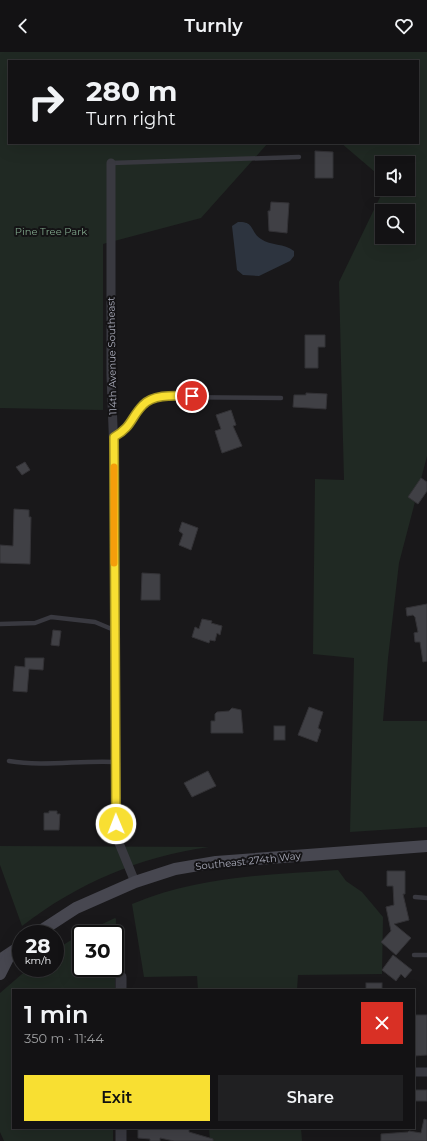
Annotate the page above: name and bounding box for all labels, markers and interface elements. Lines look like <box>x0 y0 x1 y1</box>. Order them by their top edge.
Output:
icon: back <box>12 15 34 37</box>
text: Turnly <box>184 15 243 37</box>
icon: heart <box>393 15 415 37</box>
text: 280 m <box>86 74 177 108</box>
icon: right <box>20 76 72 128</box>
text: Turn right <box>86 108 176 130</box>
map controls <box>375 156 415 244</box>
button: sound <box>375 156 415 196</box>
button: search <box>375 204 415 244</box>
park label: Pine Tree Park <box>15 225 87 238</box>
street label: 114th Avenue Southeast <box>104 297 120 415</box>
pin <box>175 379 209 413</box>
icon: arrive <box>181 385 203 407</box>
position arrow <box>95 803 137 845</box>
street label: Southeast 274th Way <box>195 849 302 873</box>
speed limit sign: 30 <box>72 925 124 977</box>
text: 28 <box>26 934 51 958</box>
text: km/h <box>25 954 51 967</box>
text: 1 min <box>24 1000 88 1029</box>
button: close <box>361 1002 403 1044</box>
text: 350 m · 11:44 <box>24 1030 104 1046</box>
button: Exit <box>24 1075 210 1121</box>
button: Share <box>218 1075 403 1121</box>

